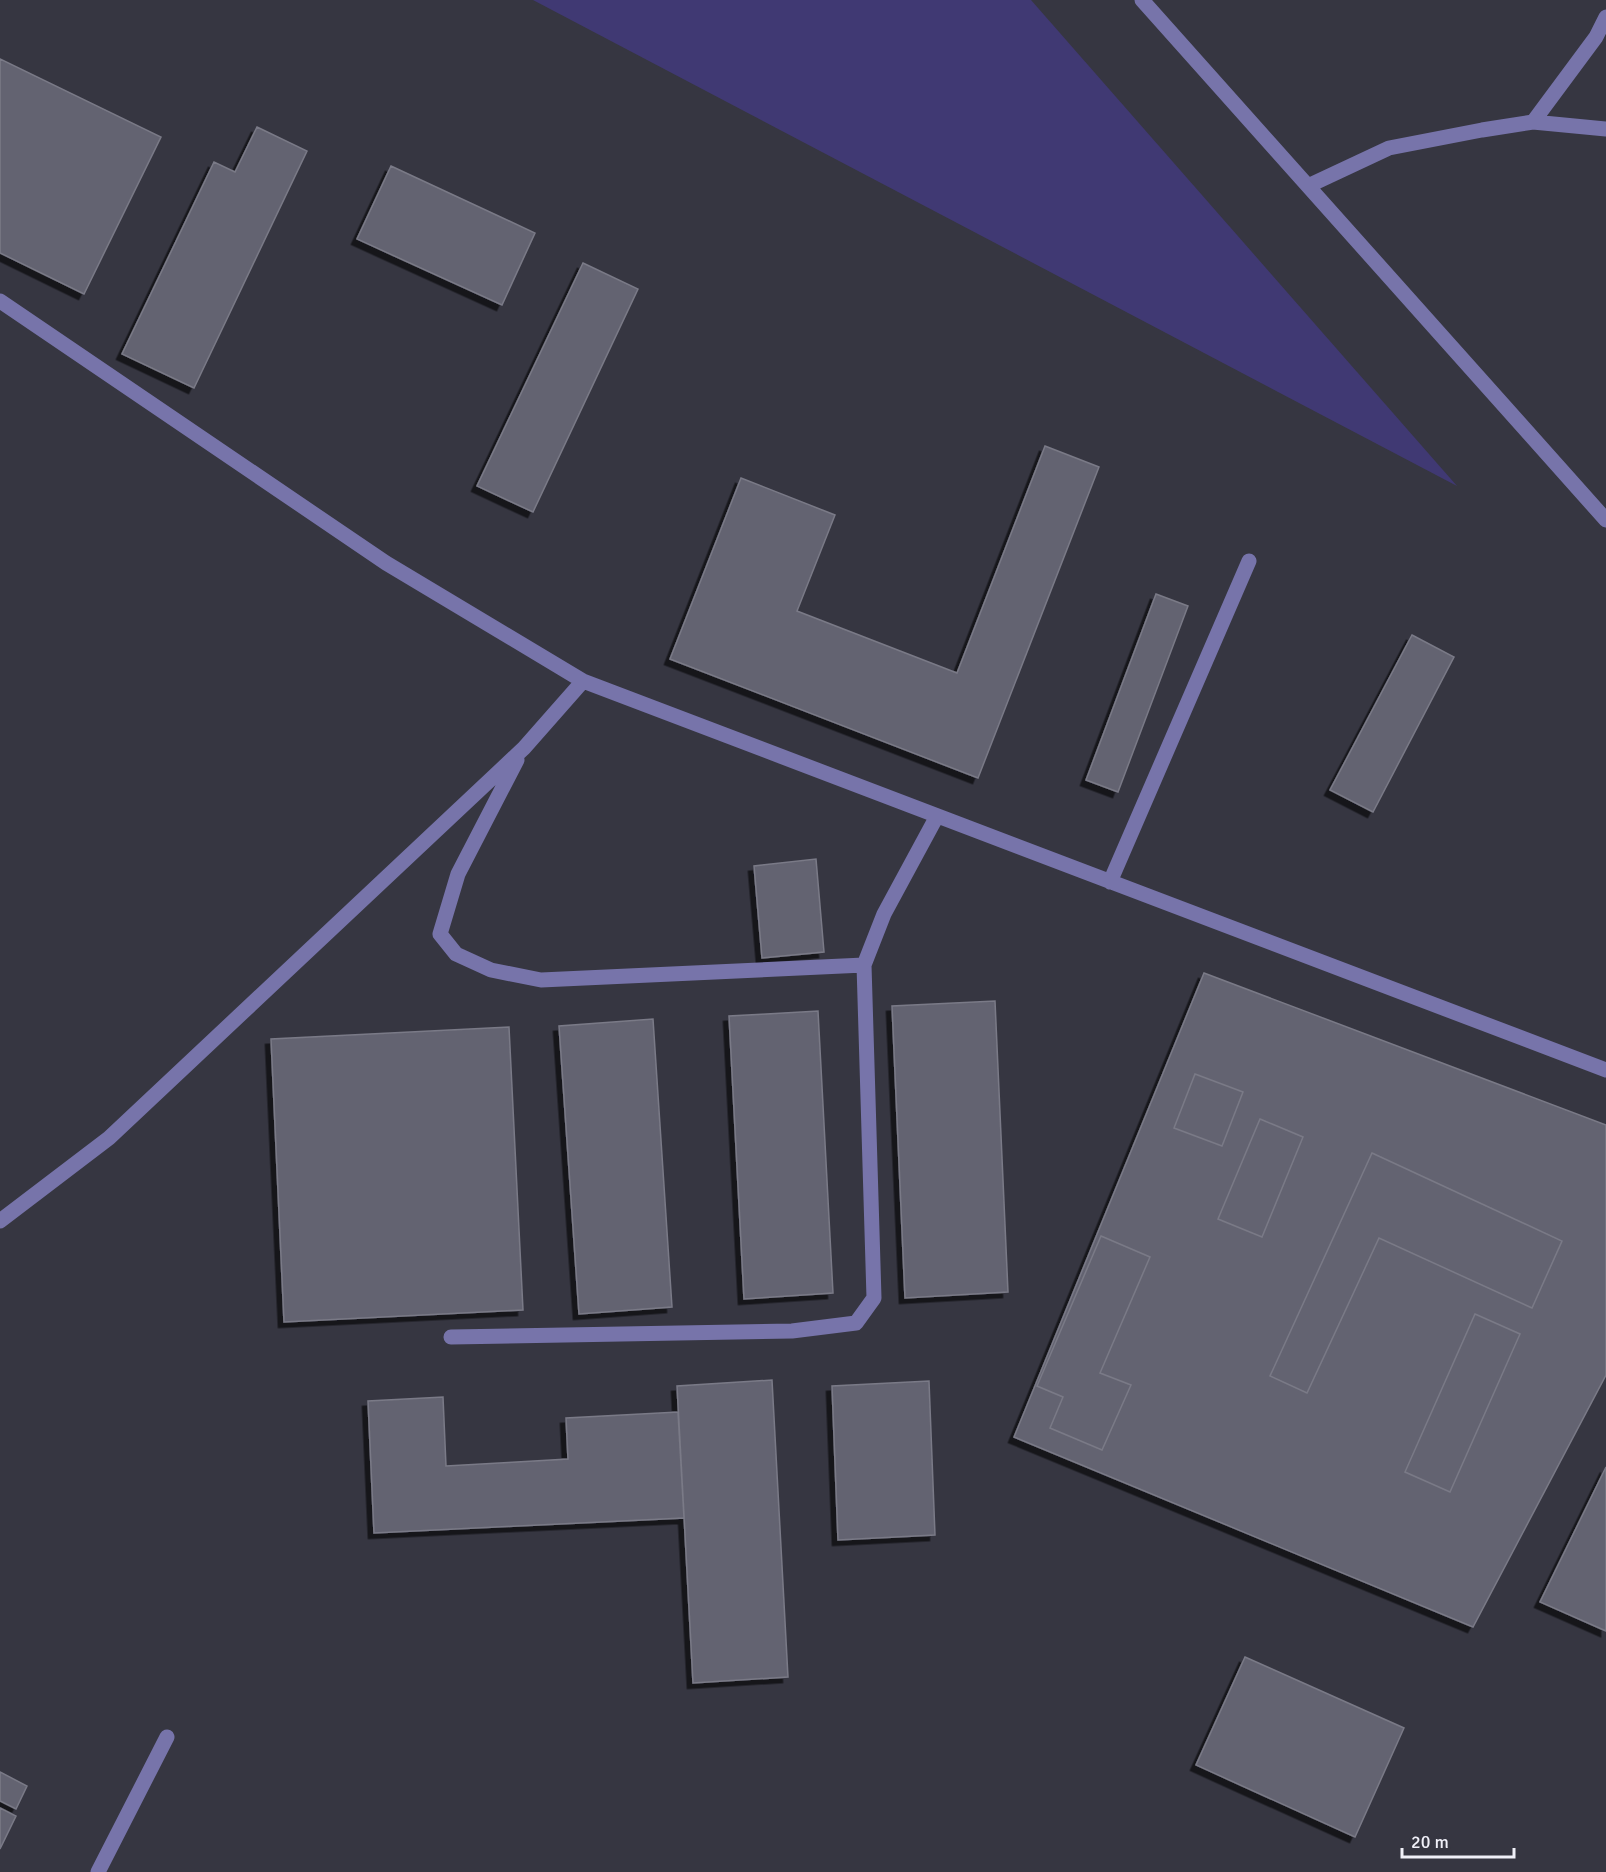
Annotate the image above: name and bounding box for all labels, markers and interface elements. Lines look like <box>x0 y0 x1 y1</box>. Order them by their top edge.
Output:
scale bar <box>1402 1821 1514 1859</box>
text: 20 m <box>1411 1831 1449 1853</box>

